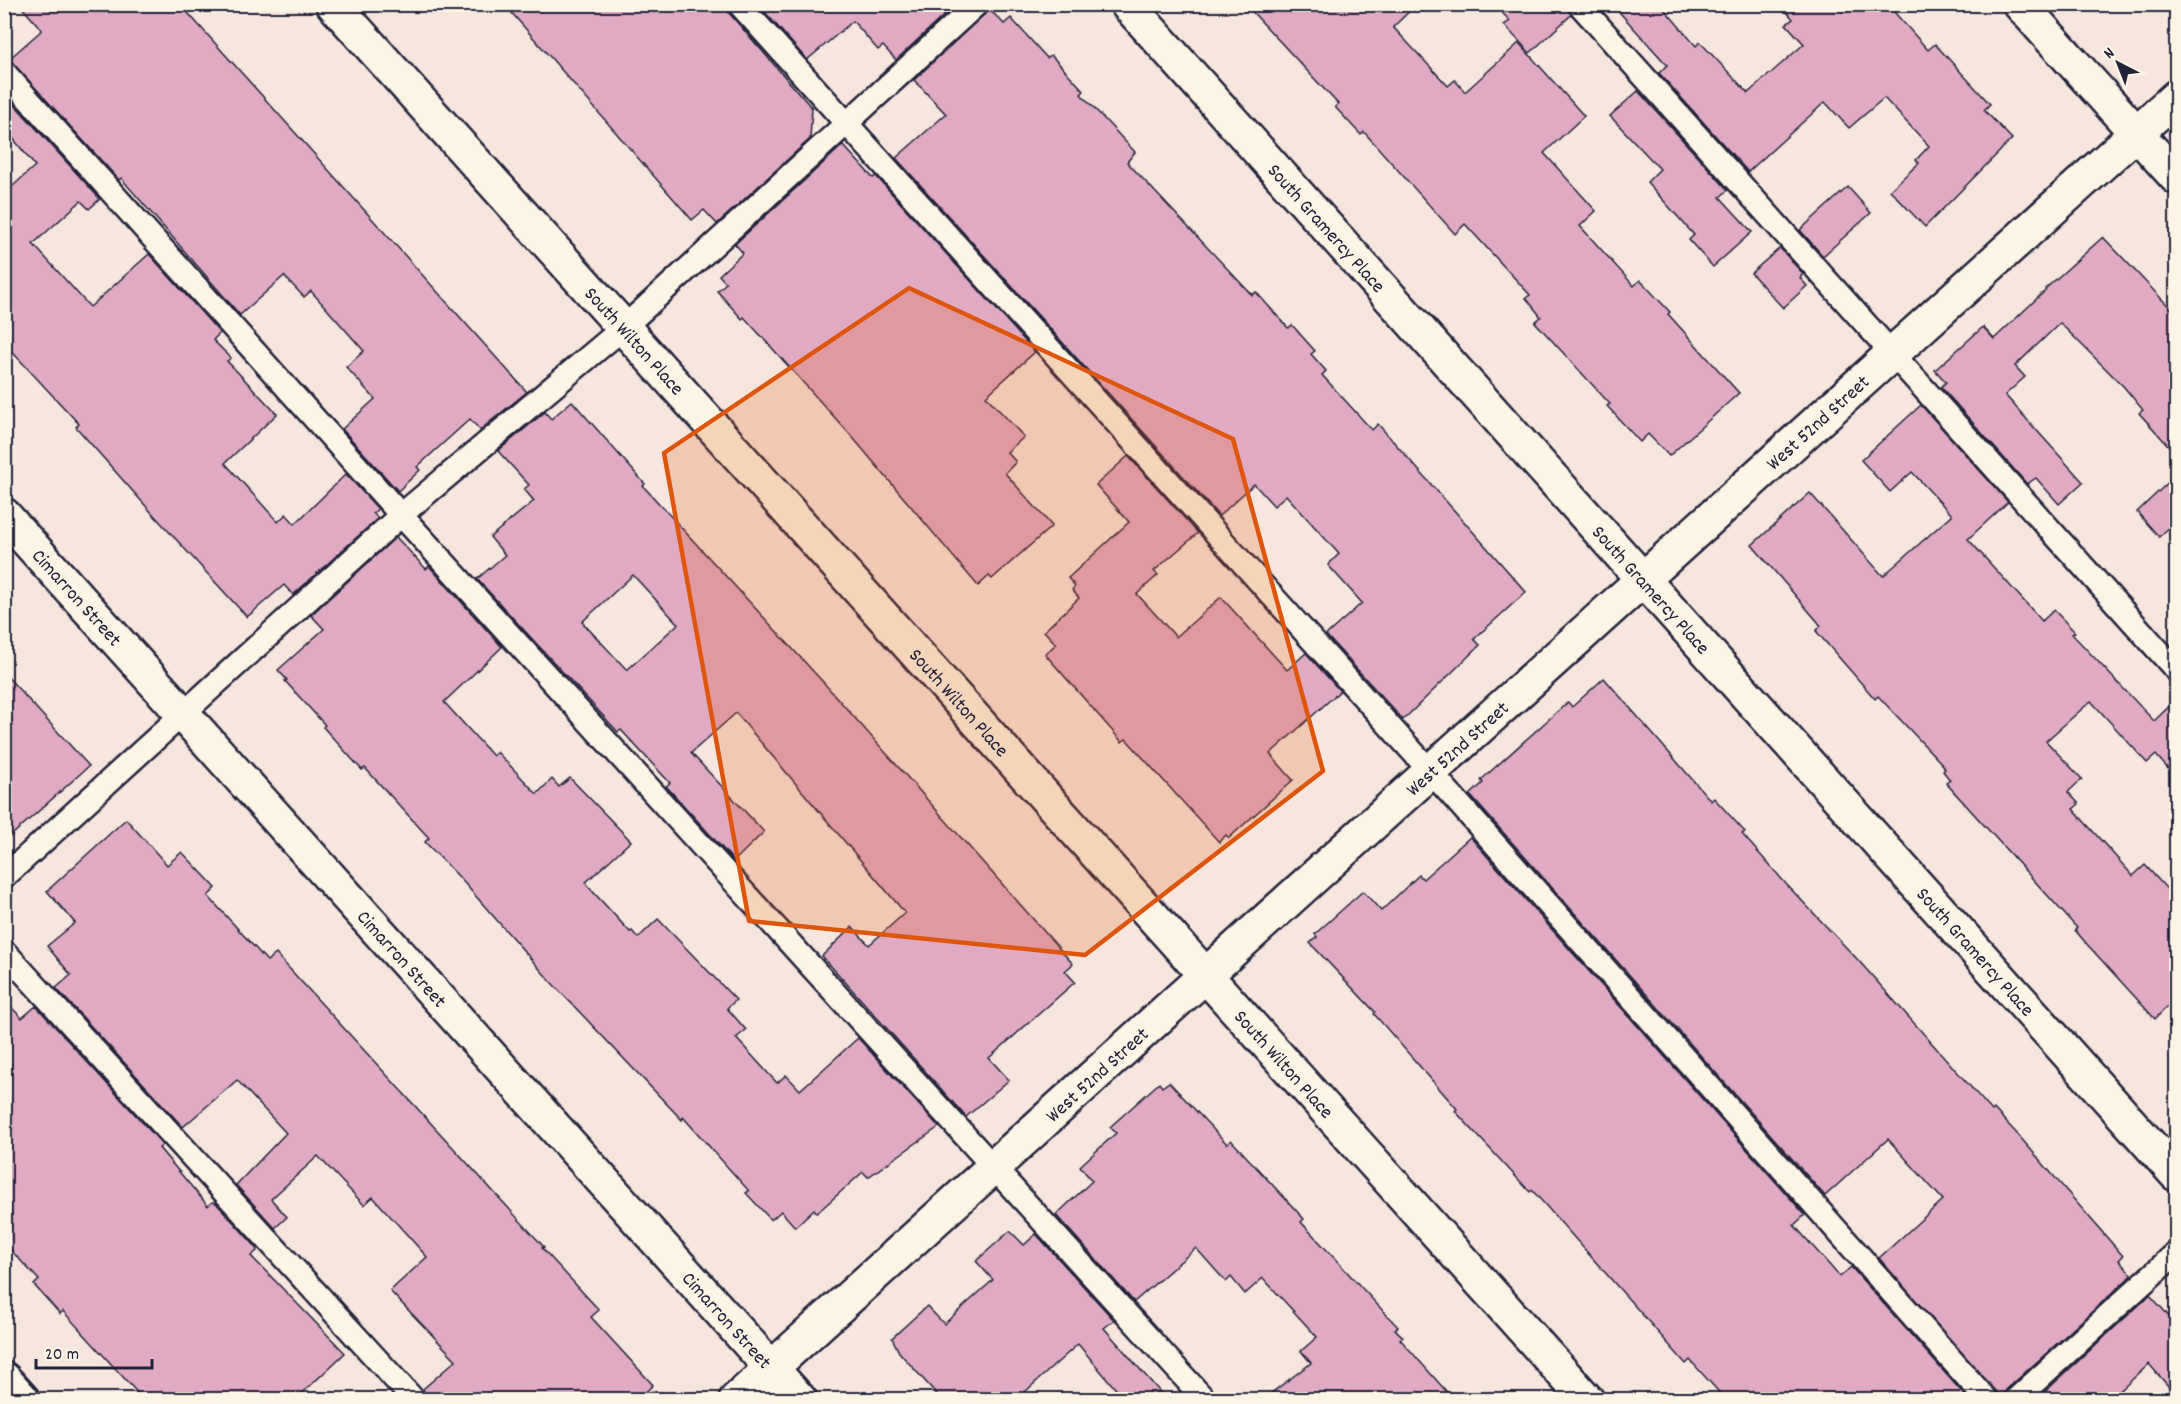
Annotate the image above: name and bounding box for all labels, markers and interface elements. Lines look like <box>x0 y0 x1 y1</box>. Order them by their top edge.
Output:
north arrow <box>2088 33 2148 93</box>
text: N <box>2099 42 2120 65</box>
street label: South Gramercy Place <box>1259 158 1391 300</box>
street label: South Wilton Place <box>576 282 689 403</box>
street label: West 52nd Street <box>1761 370 1877 478</box>
street label: South Gramercy Place <box>1584 520 1715 662</box>
street label: Cimarron Street <box>24 544 127 654</box>
street label: South Wilton Place <box>901 643 1014 765</box>
street label: West 52nd Street <box>1401 696 1517 804</box>
street label: South Gramercy Place <box>1908 882 2040 1024</box>
street label: Cimarron Street <box>349 905 452 1015</box>
street label: South Wilton Place <box>1226 1005 1339 1126</box>
street label: West 52nd Street <box>1041 1022 1156 1130</box>
street label: Cimarron Street <box>674 1266 777 1377</box>
scale bar <box>36 1332 152 1370</box>
text: 20 m <box>45 1343 79 1368</box>

